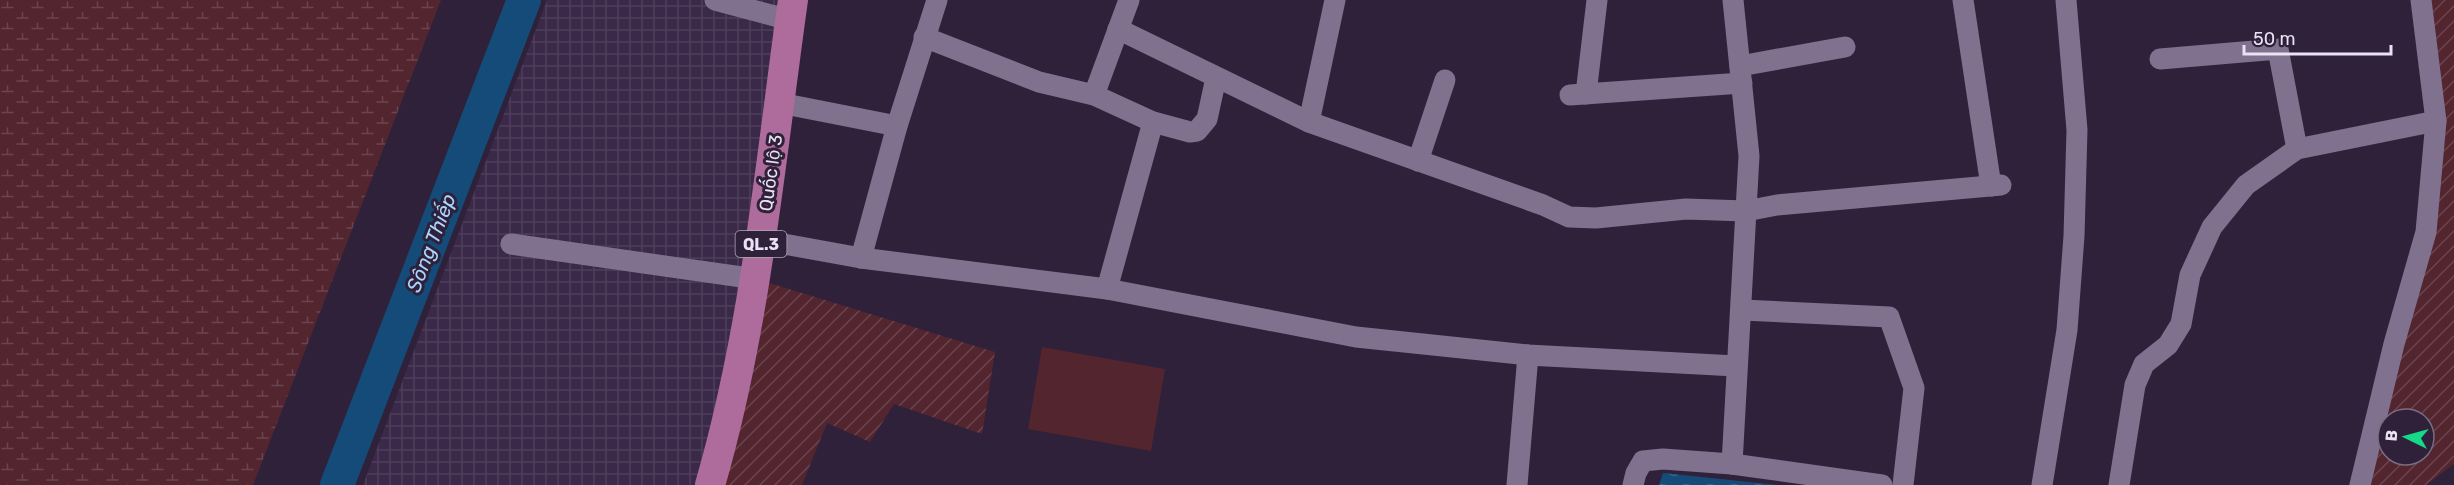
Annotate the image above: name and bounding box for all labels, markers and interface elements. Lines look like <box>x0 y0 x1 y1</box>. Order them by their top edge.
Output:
scale bar <box>2244 18 2391 56</box>
text: 50 m <box>2253 28 2296 50</box>
street label: Quốc lộ 3 <box>754 133 787 213</box>
water label: Sông Thiếp <box>401 190 461 296</box>
road number: QL.3 <box>736 231 786 257</box>
north arrow <box>2376 407 2436 467</box>
text: B <box>2382 429 2402 442</box>

